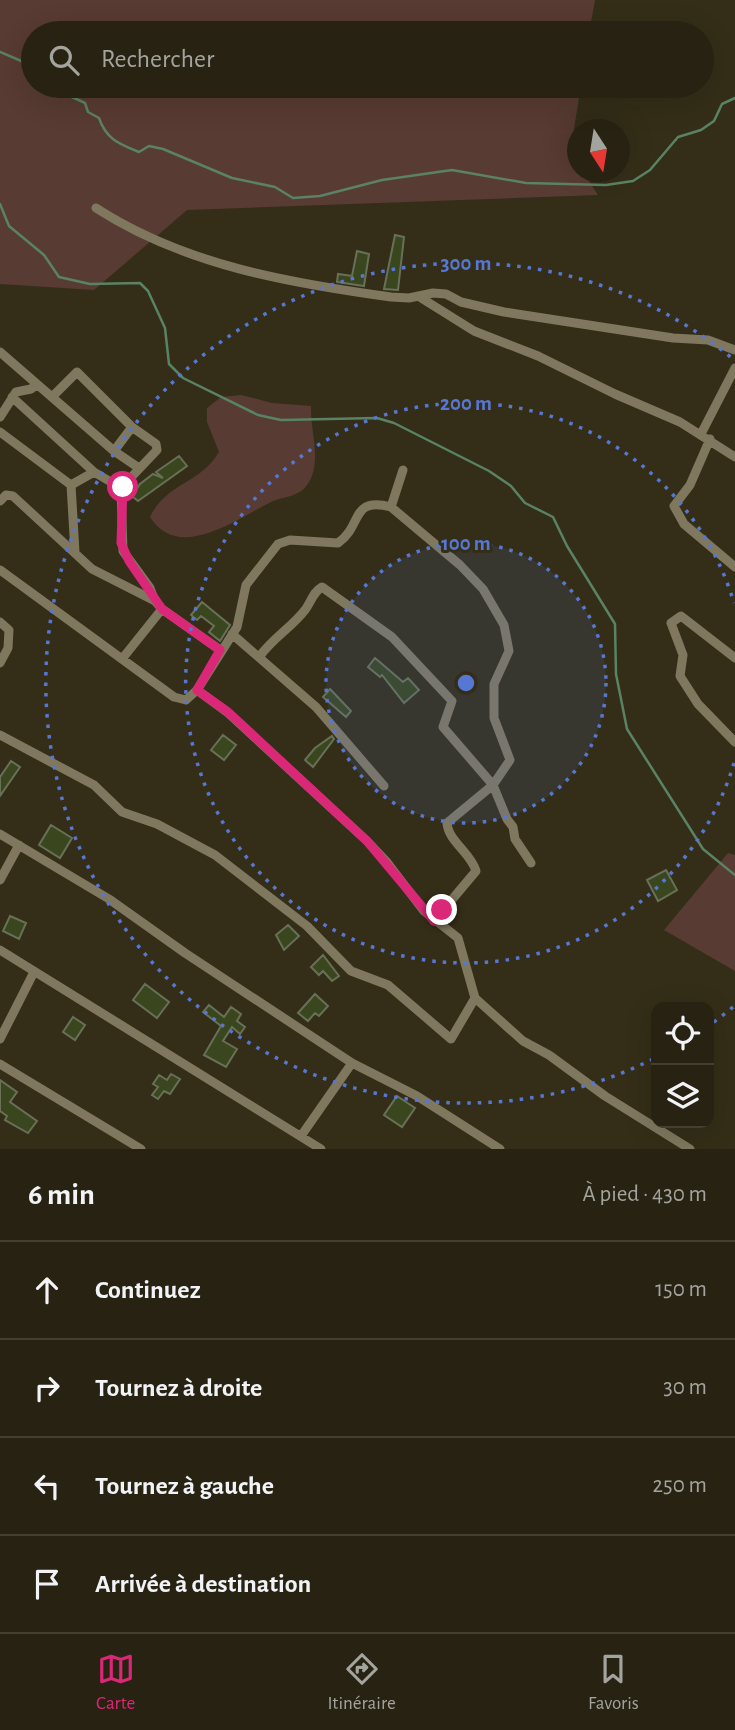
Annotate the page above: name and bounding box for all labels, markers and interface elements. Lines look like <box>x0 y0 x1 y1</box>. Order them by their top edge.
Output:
search box <box>21 21 714 98</box>
icon: search <box>45 41 83 79</box>
text: Rechercher <box>101 46 214 72</box>
north arrow <box>567 119 630 182</box>
text: 300 m <box>440 253 492 274</box>
text: 200 m <box>440 393 492 414</box>
route start <box>107 471 138 502</box>
text: 100 m <box>441 533 491 554</box>
centre of rings <box>454 671 478 695</box>
route end <box>426 894 457 925</box>
map controls <box>651 1002 714 1128</box>
button: locate <box>651 1002 714 1065</box>
button: layers <box>651 1065 714 1128</box>
text: 6 min <box>28 1180 95 1210</box>
text: À pied · 430 m <box>582 1183 707 1206</box>
icon: ahead <box>28 1271 66 1309</box>
text: Continuez <box>95 1277 201 1303</box>
text: 150 m <box>655 1278 707 1301</box>
icon: right <box>28 1369 66 1407</box>
text: Tournez à droite <box>95 1375 262 1401</box>
text: 30 m <box>663 1376 707 1399</box>
icon: left <box>28 1467 66 1505</box>
text: Tournez à gauche <box>95 1473 274 1499</box>
text: 250 m <box>653 1474 707 1497</box>
icon: arrive <box>28 1565 66 1603</box>
text: Arrivée à destination <box>95 1571 311 1597</box>
tab: Carte <box>96 1650 135 1715</box>
tab: Itinéraire <box>327 1650 396 1715</box>
tab: Favoris <box>588 1650 639 1715</box>

